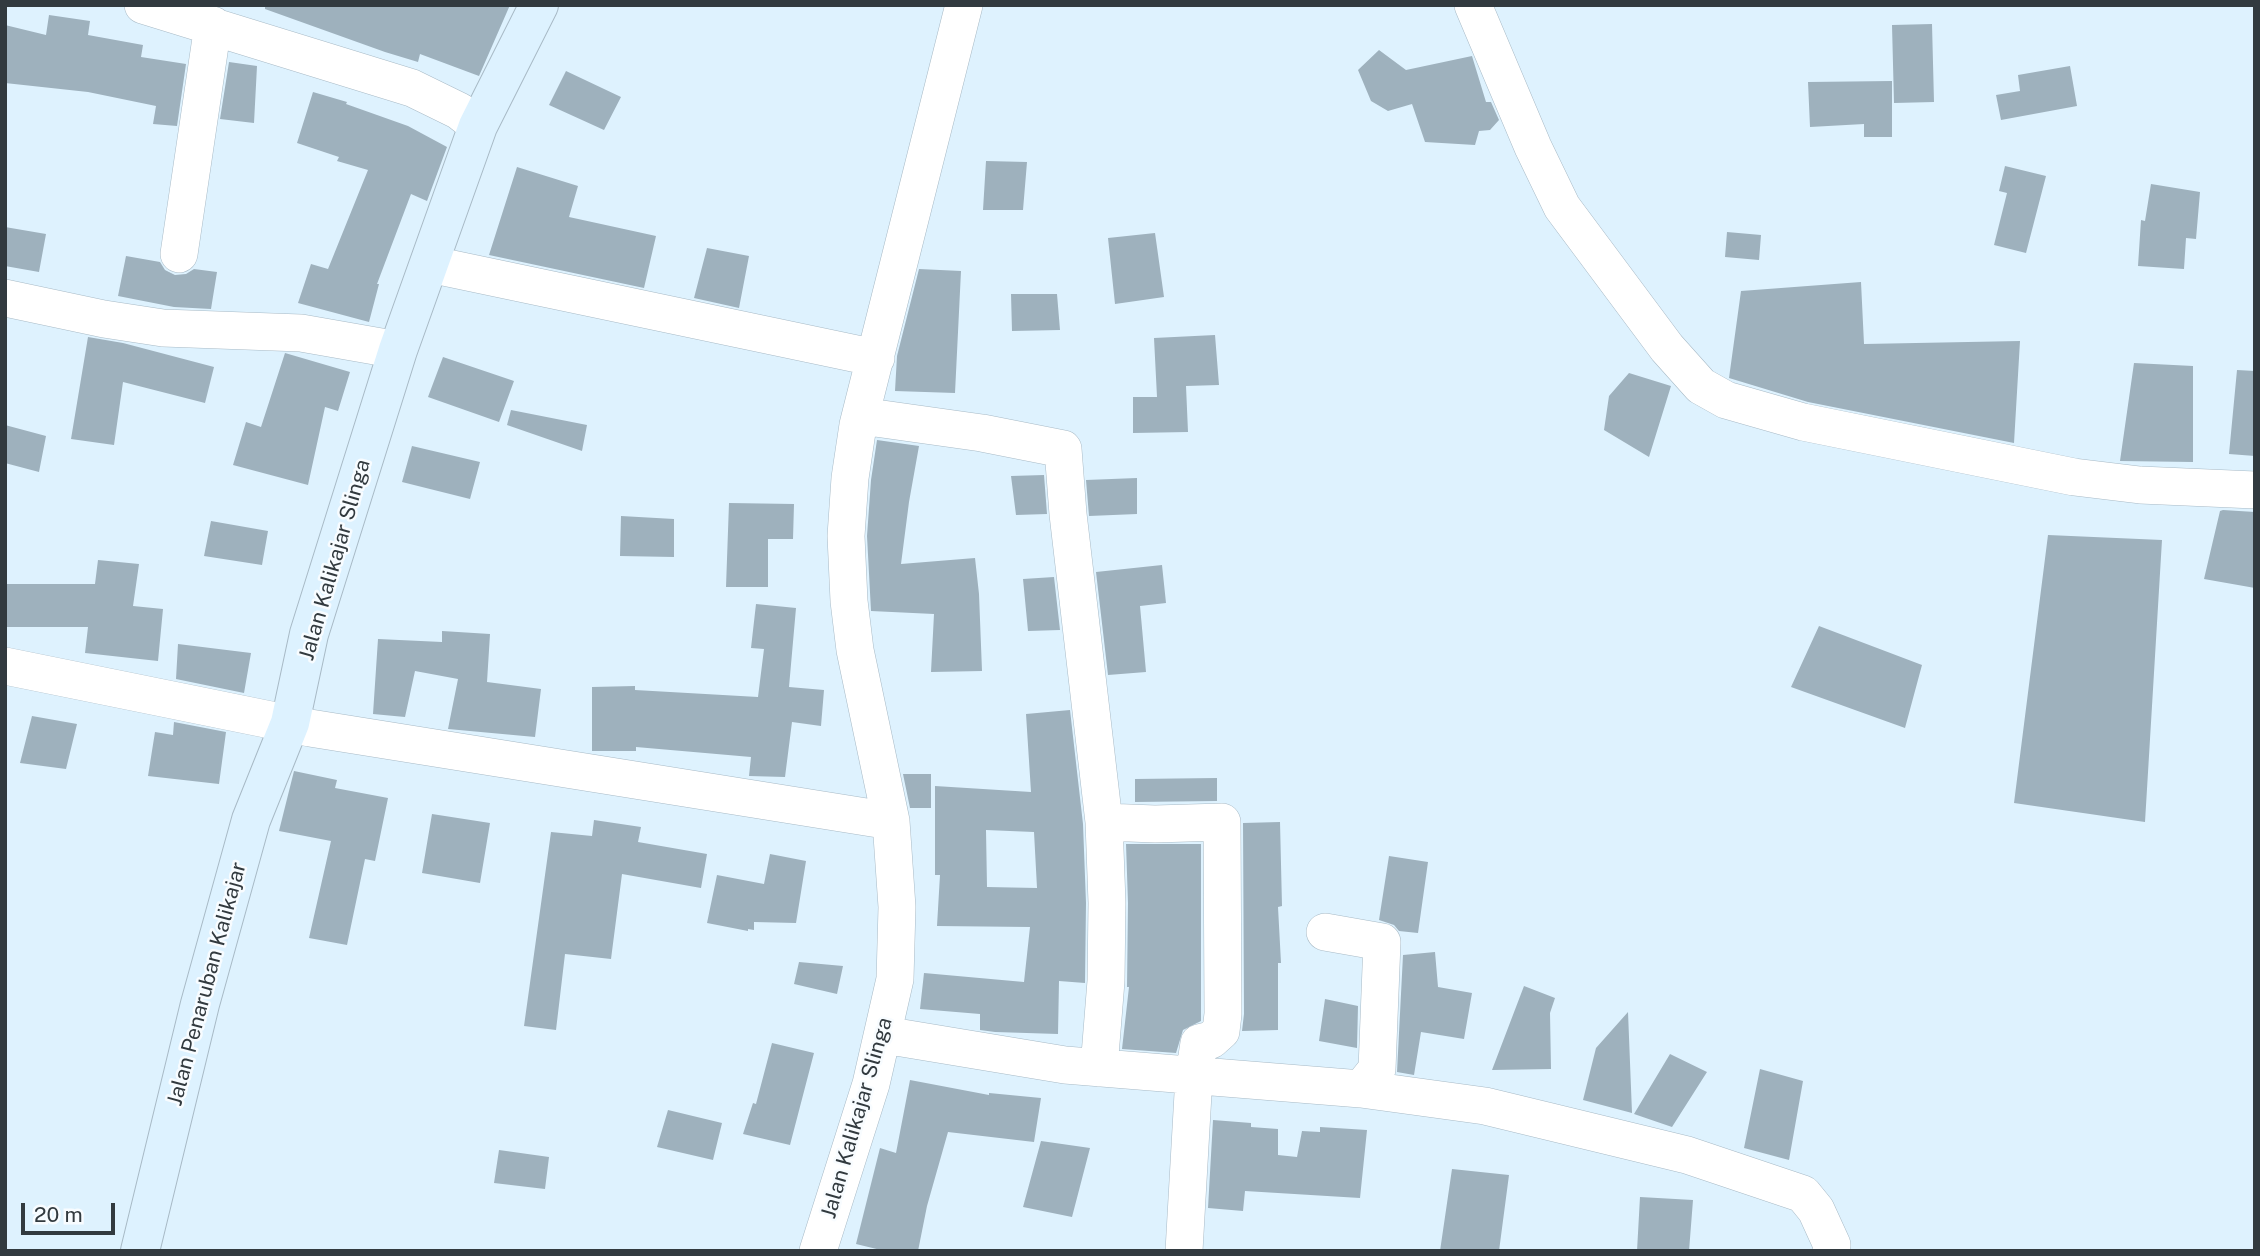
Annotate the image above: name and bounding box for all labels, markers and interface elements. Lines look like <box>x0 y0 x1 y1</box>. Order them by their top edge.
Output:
street label: Jalan Kalikajar Slinga <box>294 457 376 663</box>
street label: Jalan Penaruban Kalikajar <box>162 859 252 1109</box>
street label: Jalan Kalikajar Slinga <box>816 1015 898 1221</box>
scale bar <box>24 1190 119 1234</box>
text: 20 m <box>34 1202 83 1227</box>

